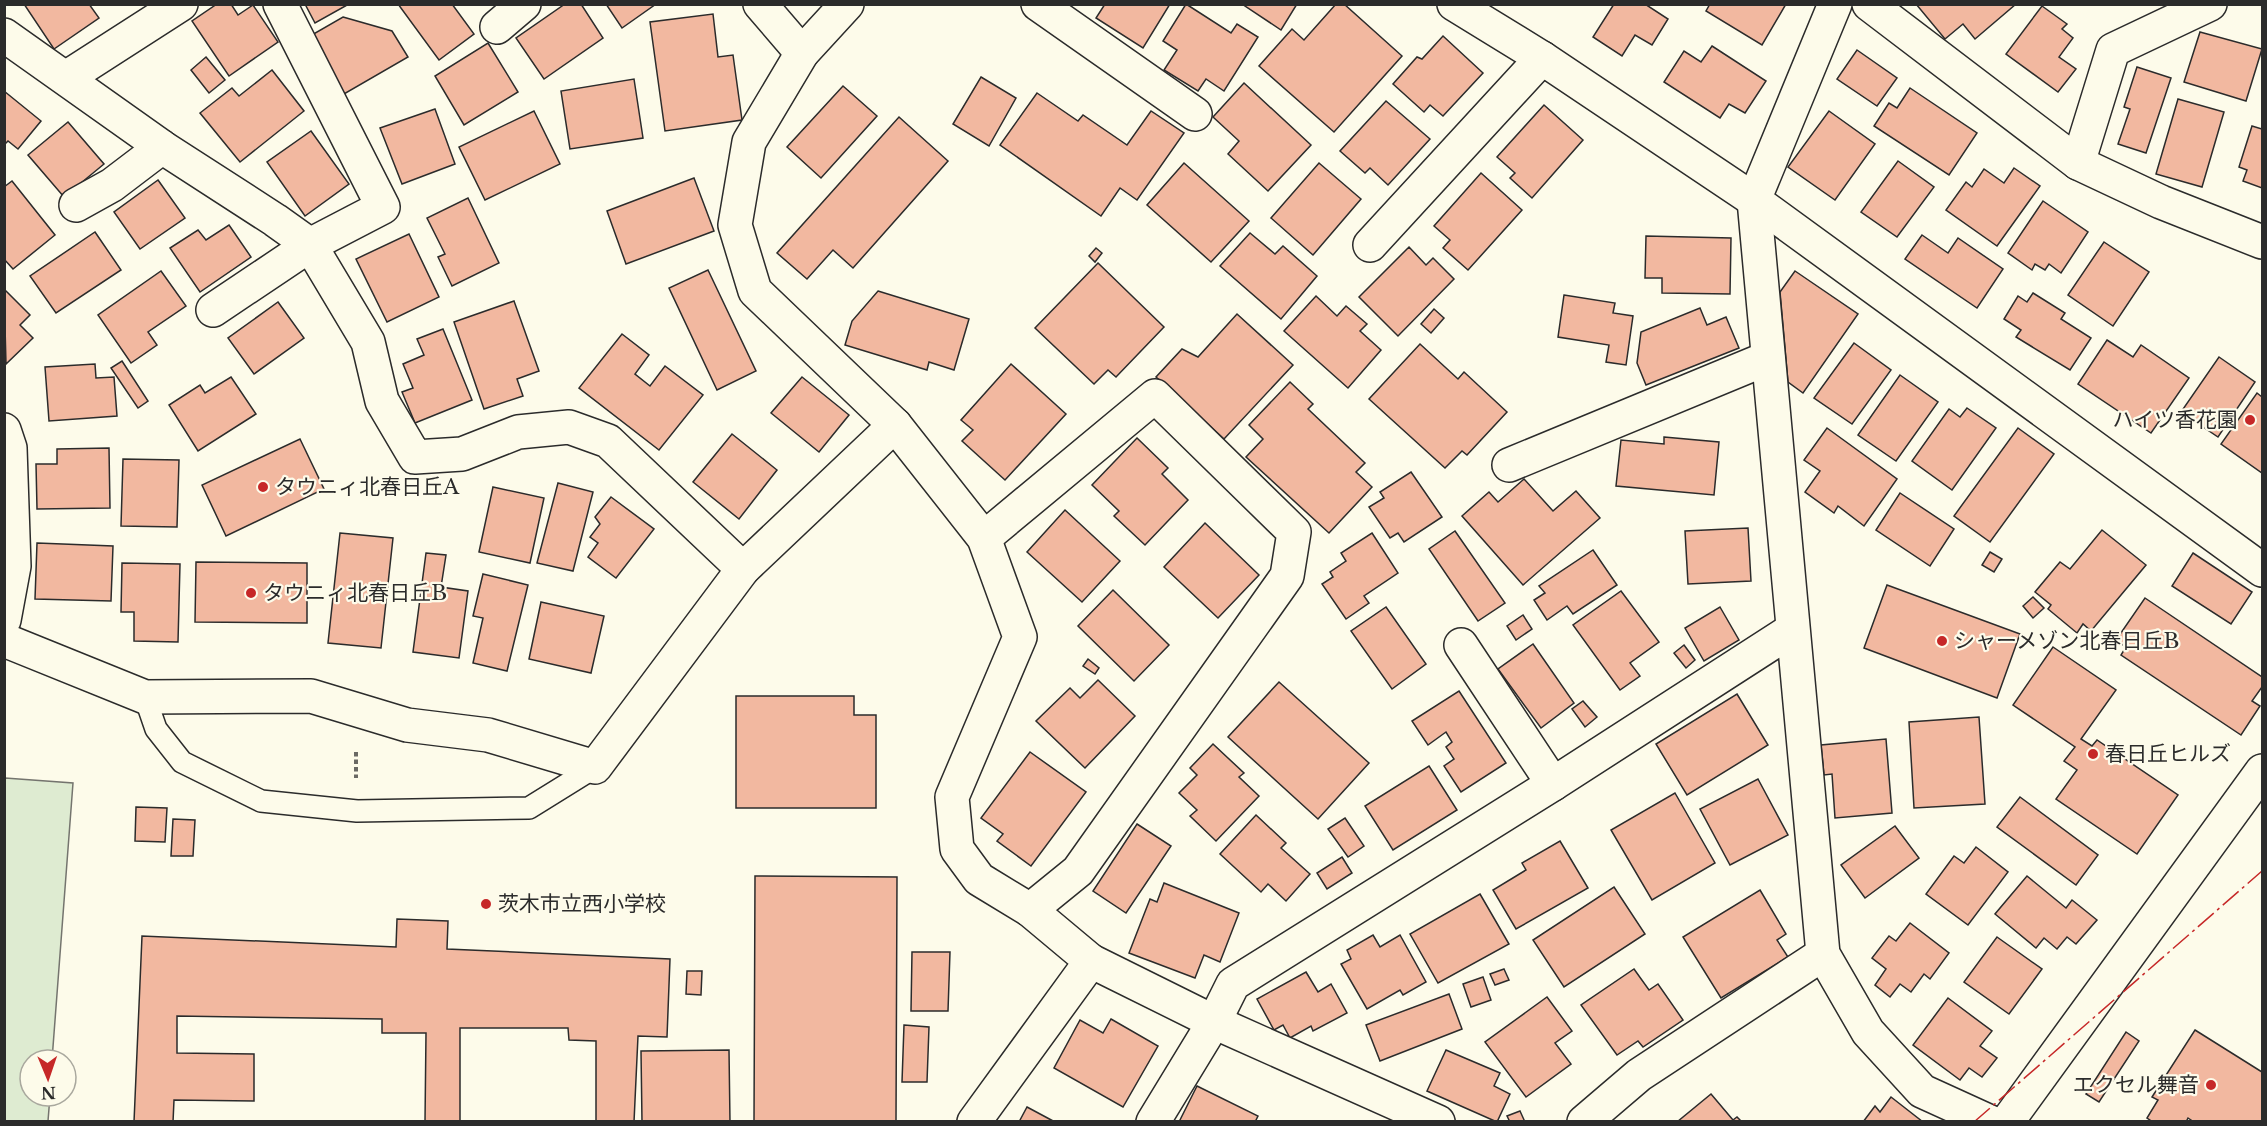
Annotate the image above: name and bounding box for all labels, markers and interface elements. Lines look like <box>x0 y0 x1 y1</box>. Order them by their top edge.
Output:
place label: ハイツ香花園 <box>2112 407 2238 433</box>
marker: ハイツ香花園 <box>2243 413 2257 427</box>
place label: タウニィ北春日丘A <box>275 474 460 500</box>
marker: タウニィ北春日丘A <box>256 480 270 494</box>
place label: タウニィ北春日丘B <box>263 580 447 606</box>
marker: タウニィ北春日丘B <box>244 586 258 600</box>
place label: シャーメゾン北春日丘B <box>1954 628 2179 654</box>
marker: シャーメゾン北春日丘B <box>1935 634 1949 648</box>
place label: 春日丘ヒルズ <box>2105 741 2231 767</box>
marker: 春日丘ヒルズ <box>2086 747 2100 761</box>
place label: 茨木市立西小学校 <box>498 891 666 917</box>
marker: 茨木市立西小学校 <box>479 897 493 911</box>
north arrow <box>18 1048 78 1108</box>
place label: エクセル舞音 <box>2073 1072 2199 1098</box>
marker: エクセル舞音 <box>2204 1078 2218 1092</box>
text: N <box>41 1083 56 1103</box>

